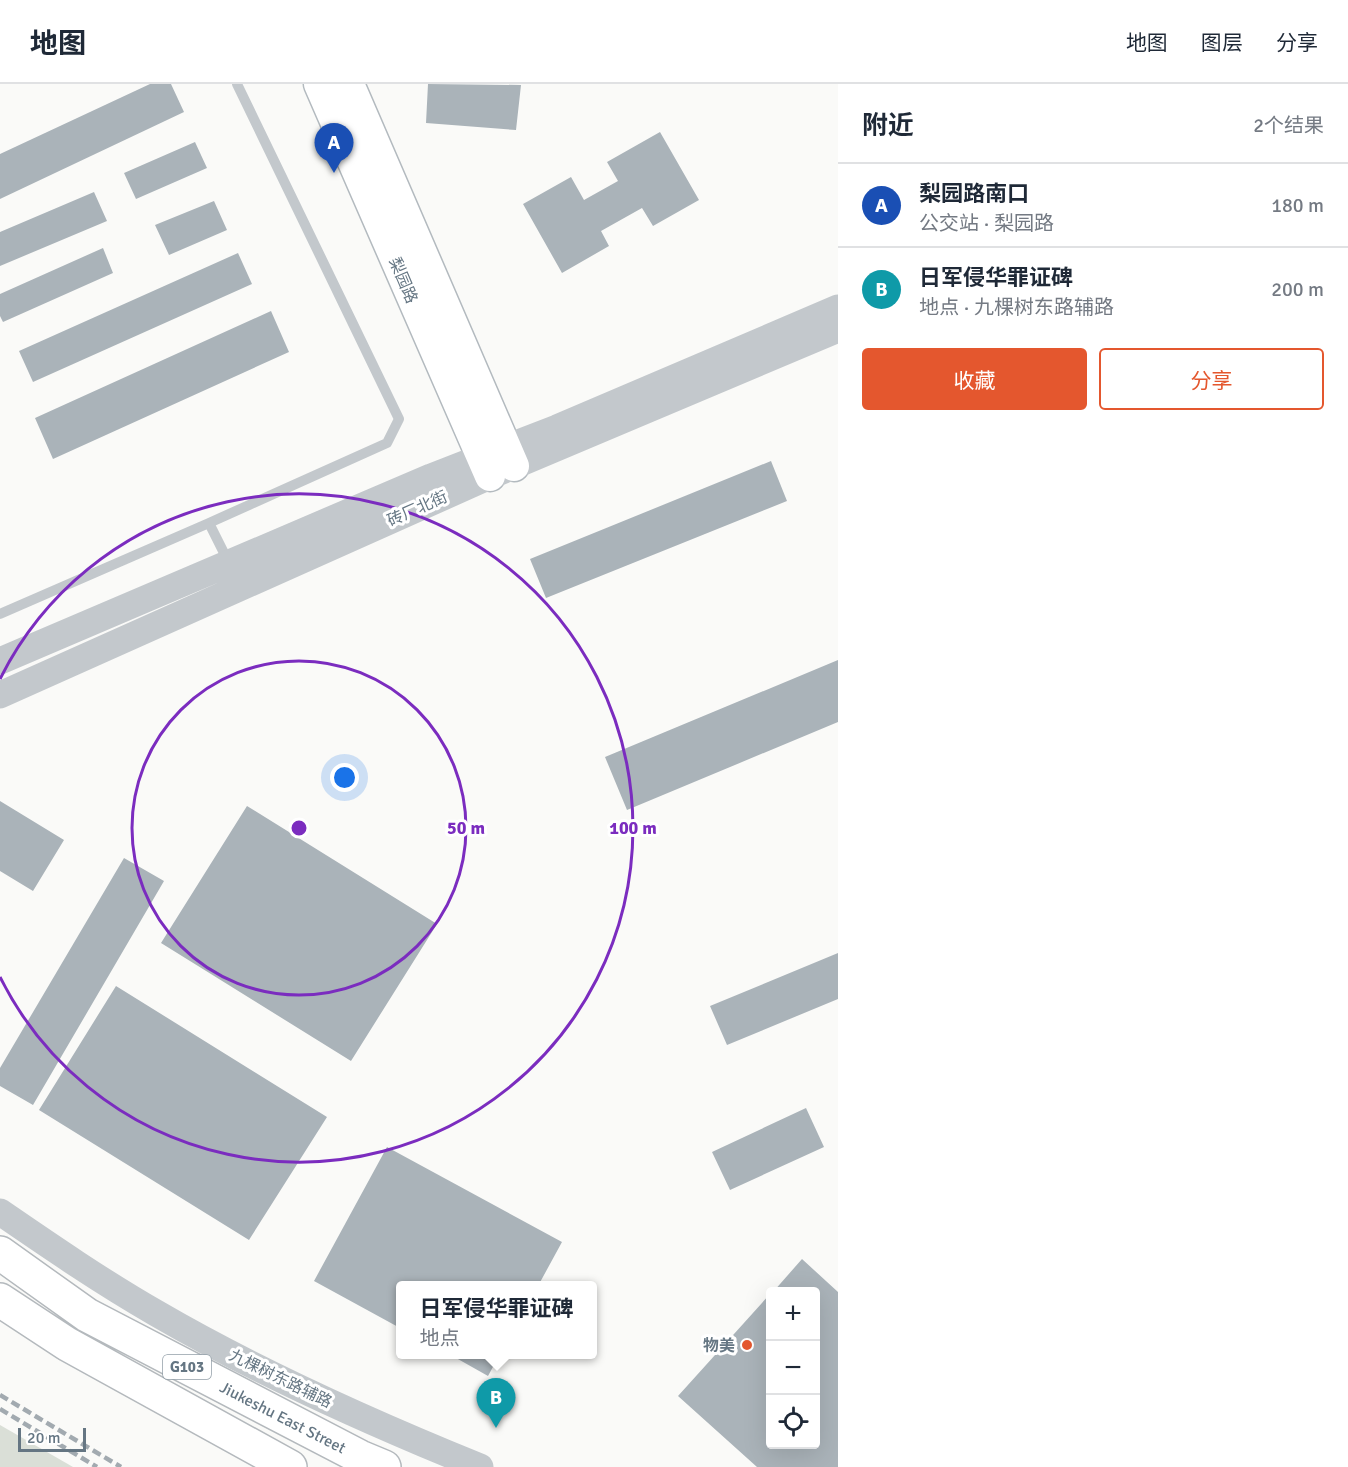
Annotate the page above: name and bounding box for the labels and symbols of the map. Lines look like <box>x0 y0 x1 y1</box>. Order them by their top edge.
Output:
pin: A <box>314 124 354 173</box>
street label: 梨园路 <box>384 254 422 306</box>
street label: 砖厂北街 <box>384 487 451 531</box>
your location <box>330 763 359 792</box>
text: 50 m <box>447 817 485 839</box>
text: 100 m <box>609 817 657 839</box>
centre of rings <box>289 818 309 838</box>
place label: 物美 <box>703 1336 735 1356</box>
marker: 物美 <box>740 1338 754 1352</box>
street label: 九棵树东路辅路 <box>226 1345 335 1412</box>
road number: G103 <box>163 1355 211 1379</box>
street label: Jiukeshu East Street <box>216 1377 349 1458</box>
pin: B <box>476 1378 516 1428</box>
scale bar <box>18 1425 86 1452</box>

